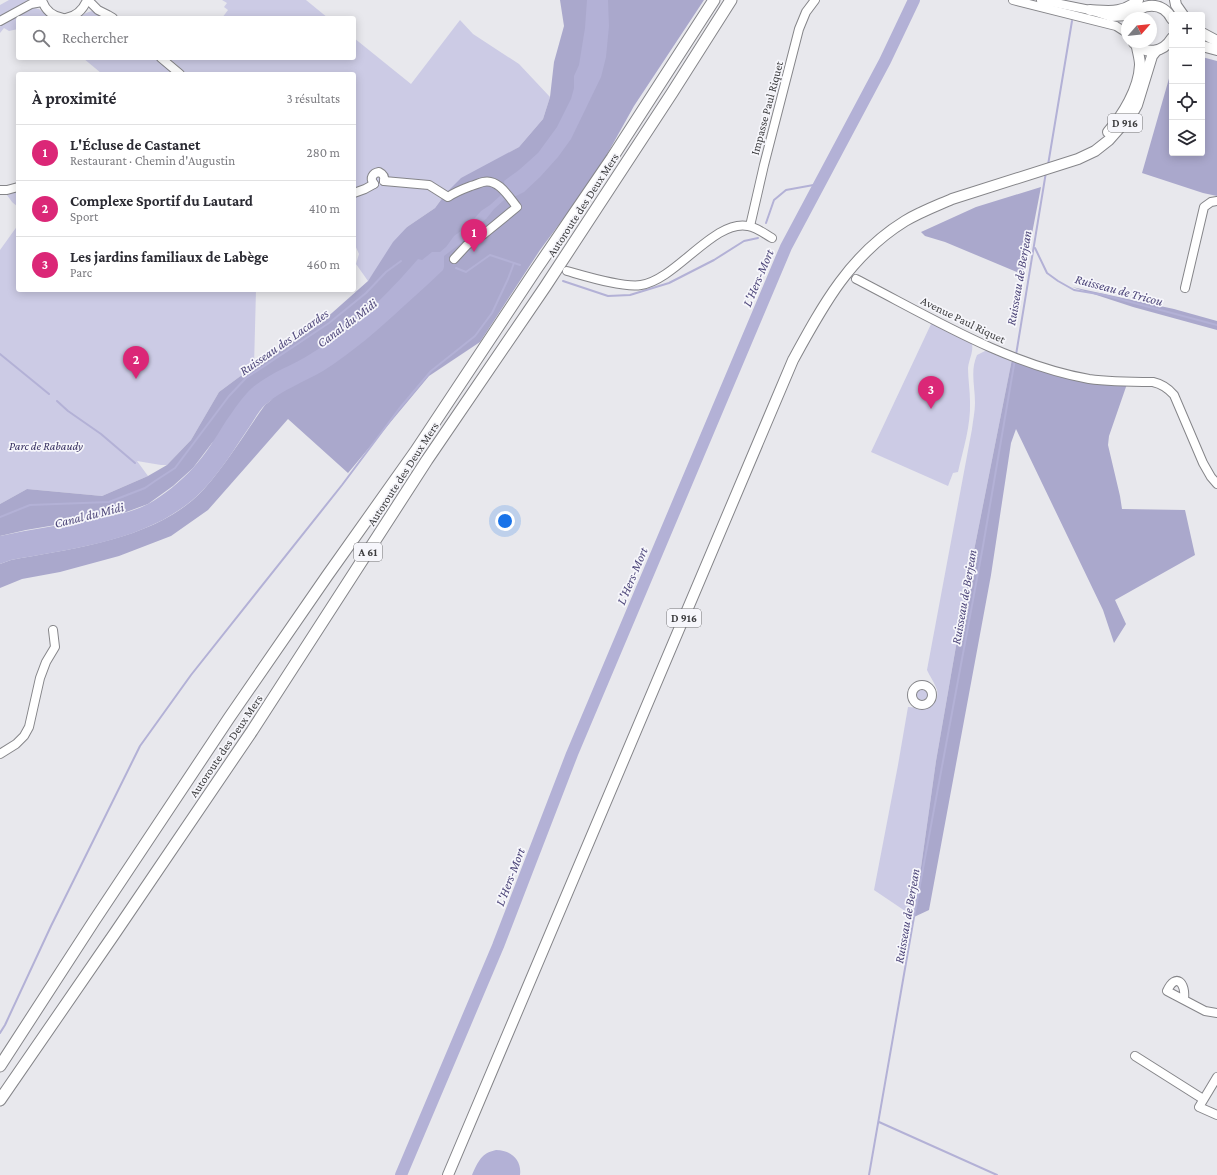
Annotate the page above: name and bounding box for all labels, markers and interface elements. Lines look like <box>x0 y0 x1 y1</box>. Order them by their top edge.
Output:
north arrow <box>1121 12 1157 48</box>
map controls <box>1169 12 1205 156</box>
button: + <box>1169 12 1205 48</box>
search box <box>16 16 356 60</box>
icon: search <box>30 27 52 49</box>
text: Rechercher <box>62 30 129 46</box>
button: − <box>1169 48 1205 84</box>
street label: Impasse Paul Riquet <box>748 58 787 157</box>
button: locate <box>1169 84 1205 120</box>
text: À proximité <box>32 89 116 108</box>
text: 3 résultats <box>286 91 340 106</box>
road number: D 916 <box>1108 114 1142 132</box>
button: layers <box>1169 120 1205 156</box>
text: L'Écluse de Castanet <box>70 137 200 153</box>
text: 1 <box>43 145 47 160</box>
text: 280 m <box>307 145 340 160</box>
street label: Autoroute des Deux Mers <box>544 150 622 259</box>
text: Restaurant · Chemin d'Augustin <box>70 153 235 168</box>
text: Complexe Sportif du Lautard <box>70 193 253 209</box>
text: 2 <box>42 201 48 216</box>
text: 410 m <box>309 201 340 216</box>
text: Sport <box>70 209 98 224</box>
pin: 1 <box>461 219 487 252</box>
water label: Ruisseau de Berjean <box>1003 229 1036 327</box>
water label: L'Hers-Mort <box>739 247 777 309</box>
text: Les jardins familiaux de Labège <box>70 249 269 265</box>
text: 3 <box>42 257 48 272</box>
text: 460 m <box>307 257 340 272</box>
text: Parc <box>70 265 92 280</box>
water label: Ruisseau de Tricou <box>1073 271 1165 309</box>
street label: Avenue Paul Riquet <box>918 293 1008 347</box>
water label: Canal du Midi <box>314 295 380 350</box>
water label: Ruisseau des Lacardes <box>237 306 331 378</box>
pin: 2 <box>123 346 149 379</box>
pin: 3 <box>918 376 944 409</box>
street label: Autoroute des Deux Mers <box>364 419 442 528</box>
park label: Parc de Rabaudy <box>9 439 83 453</box>
water label: Canal du Midi <box>53 499 126 531</box>
your location <box>495 511 515 531</box>
road number: A 61 <box>354 543 382 561</box>
water label: L'Hers-Mort <box>613 545 651 607</box>
water label: Ruisseau de Berjean <box>948 548 981 646</box>
road number: D 916 <box>667 609 701 627</box>
street label: Autoroute des Deux Mers <box>186 692 266 800</box>
water label: L'Hers-Mort <box>492 846 528 908</box>
water label: Ruisseau de Berjean <box>891 867 924 965</box>

